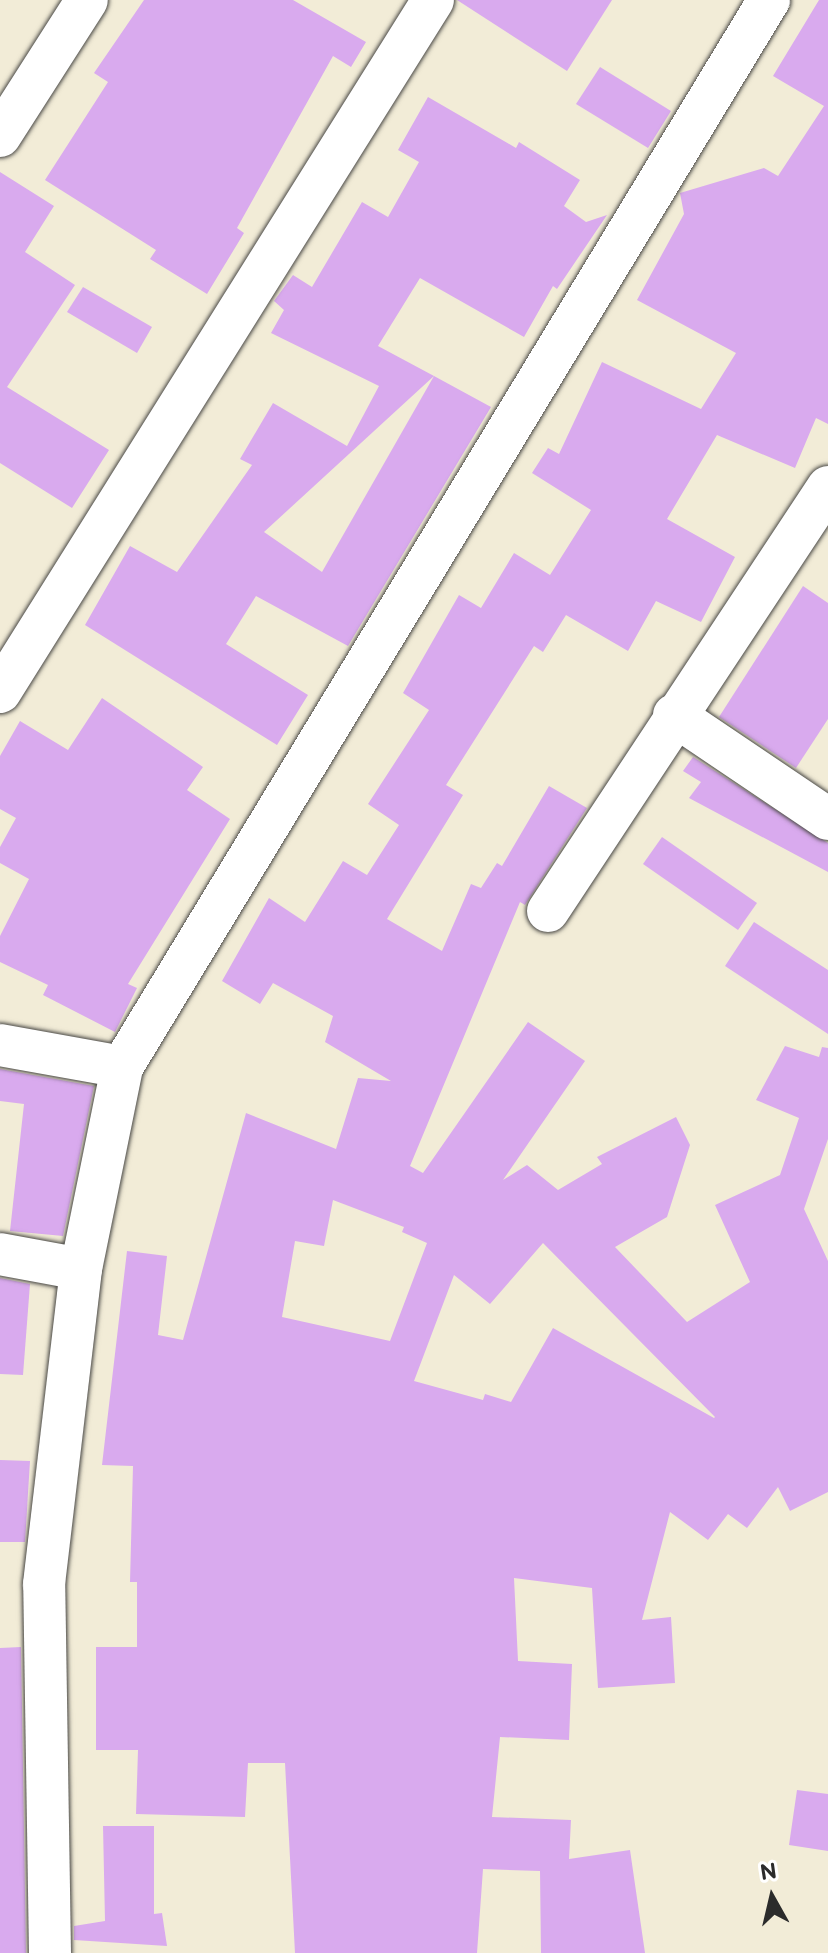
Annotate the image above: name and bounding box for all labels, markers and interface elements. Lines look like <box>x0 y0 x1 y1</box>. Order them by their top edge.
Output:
north arrow <box>732 1857 812 1937</box>
text: N <box>759 1858 779 1887</box>

